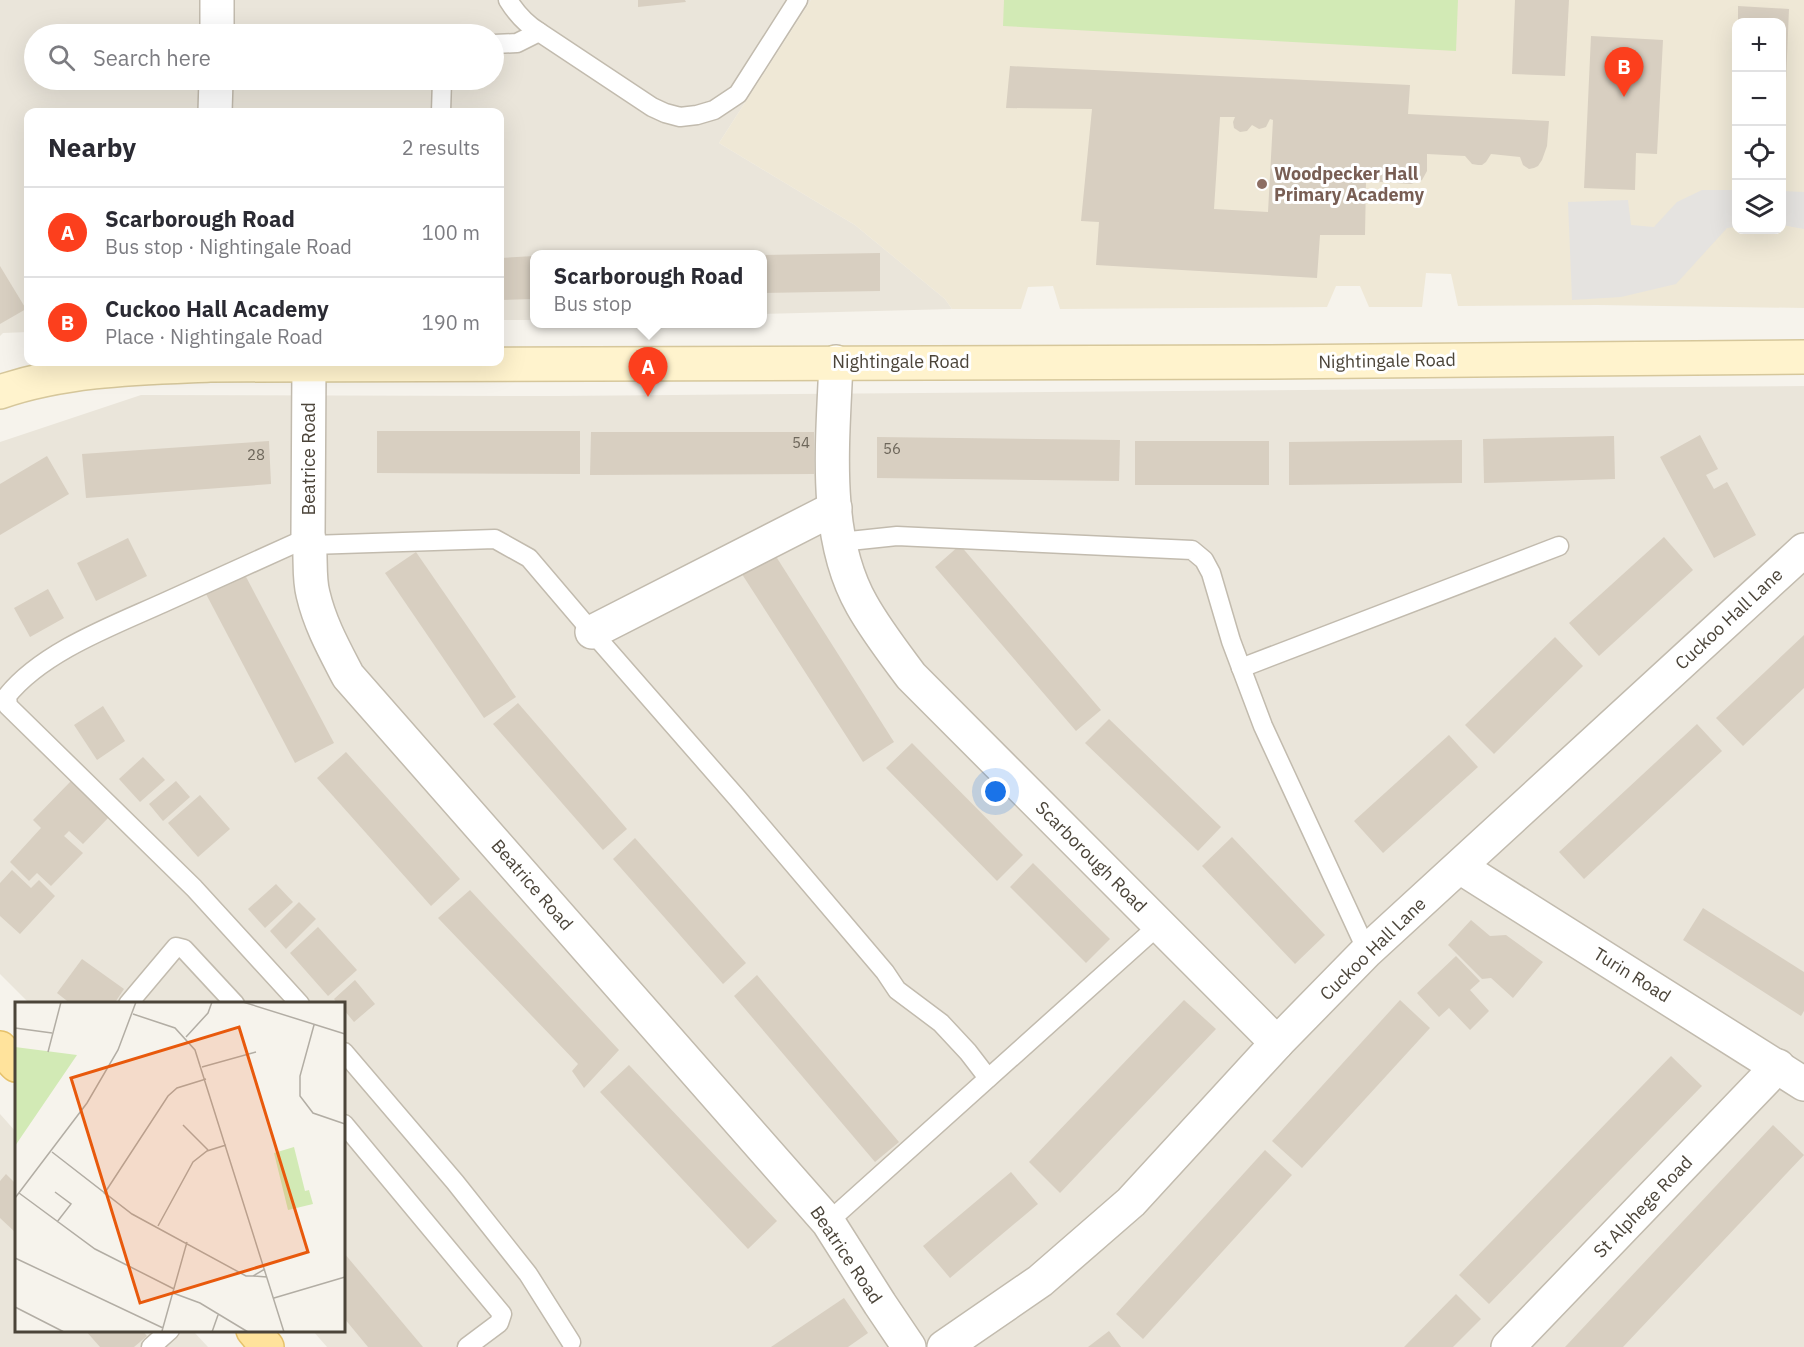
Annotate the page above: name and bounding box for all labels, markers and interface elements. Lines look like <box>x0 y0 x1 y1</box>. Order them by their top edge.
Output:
map controls <box>1732 18 1786 234</box>
button: + <box>1732 18 1786 72</box>
search box <box>24 24 504 90</box>
icon: search <box>45 41 78 74</box>
text: Search here <box>93 43 211 72</box>
pin: B <box>1604 48 1644 97</box>
button: − <box>1732 72 1786 126</box>
button: locate <box>1732 126 1786 180</box>
text: Nearby <box>48 130 136 164</box>
text: 2 results <box>402 134 480 161</box>
place label: Woodpecker Hall Primary Academy <box>1274 162 1425 206</box>
marker: Woodpecker Hall Primary Academy <box>1255 177 1269 191</box>
button: layers <box>1732 180 1786 234</box>
text: Scarborough Road <box>105 204 295 233</box>
text: A <box>61 219 74 246</box>
text: 100 m <box>422 219 480 246</box>
text: Bus stop · Nightingale Road <box>105 233 352 260</box>
popup <box>530 250 767 328</box>
text: Scarborough Road <box>554 261 743 290</box>
text: Bus stop <box>554 290 632 317</box>
text: Cuckoo Hall Academy <box>105 294 329 323</box>
text: B <box>61 309 74 336</box>
text: 190 m <box>422 309 480 336</box>
text: Place · Nightingale Road <box>105 323 323 350</box>
pin: A <box>628 348 668 397</box>
street label: Nightingale Road <box>1318 348 1456 373</box>
street label: Nightingale Road <box>832 350 970 373</box>
street label: Beatrice Road <box>297 402 320 516</box>
house number: 54 <box>792 433 810 452</box>
house number: 56 <box>883 439 901 458</box>
house number: 28 <box>247 445 265 464</box>
street label: Cuckoo Hall Lane <box>1670 563 1787 674</box>
your location <box>981 777 1010 806</box>
street label: Scarborough Road <box>1031 796 1152 917</box>
street label: Beatrice Road <box>487 834 578 935</box>
street label: Cuckoo Hall Lane <box>1315 892 1431 1005</box>
street label: Turin Road <box>1589 942 1675 1007</box>
inset map <box>15 1002 345 1332</box>
street label: St Alphege Road <box>1588 1151 1697 1262</box>
street label: Beatrice Road <box>805 1201 888 1308</box>

